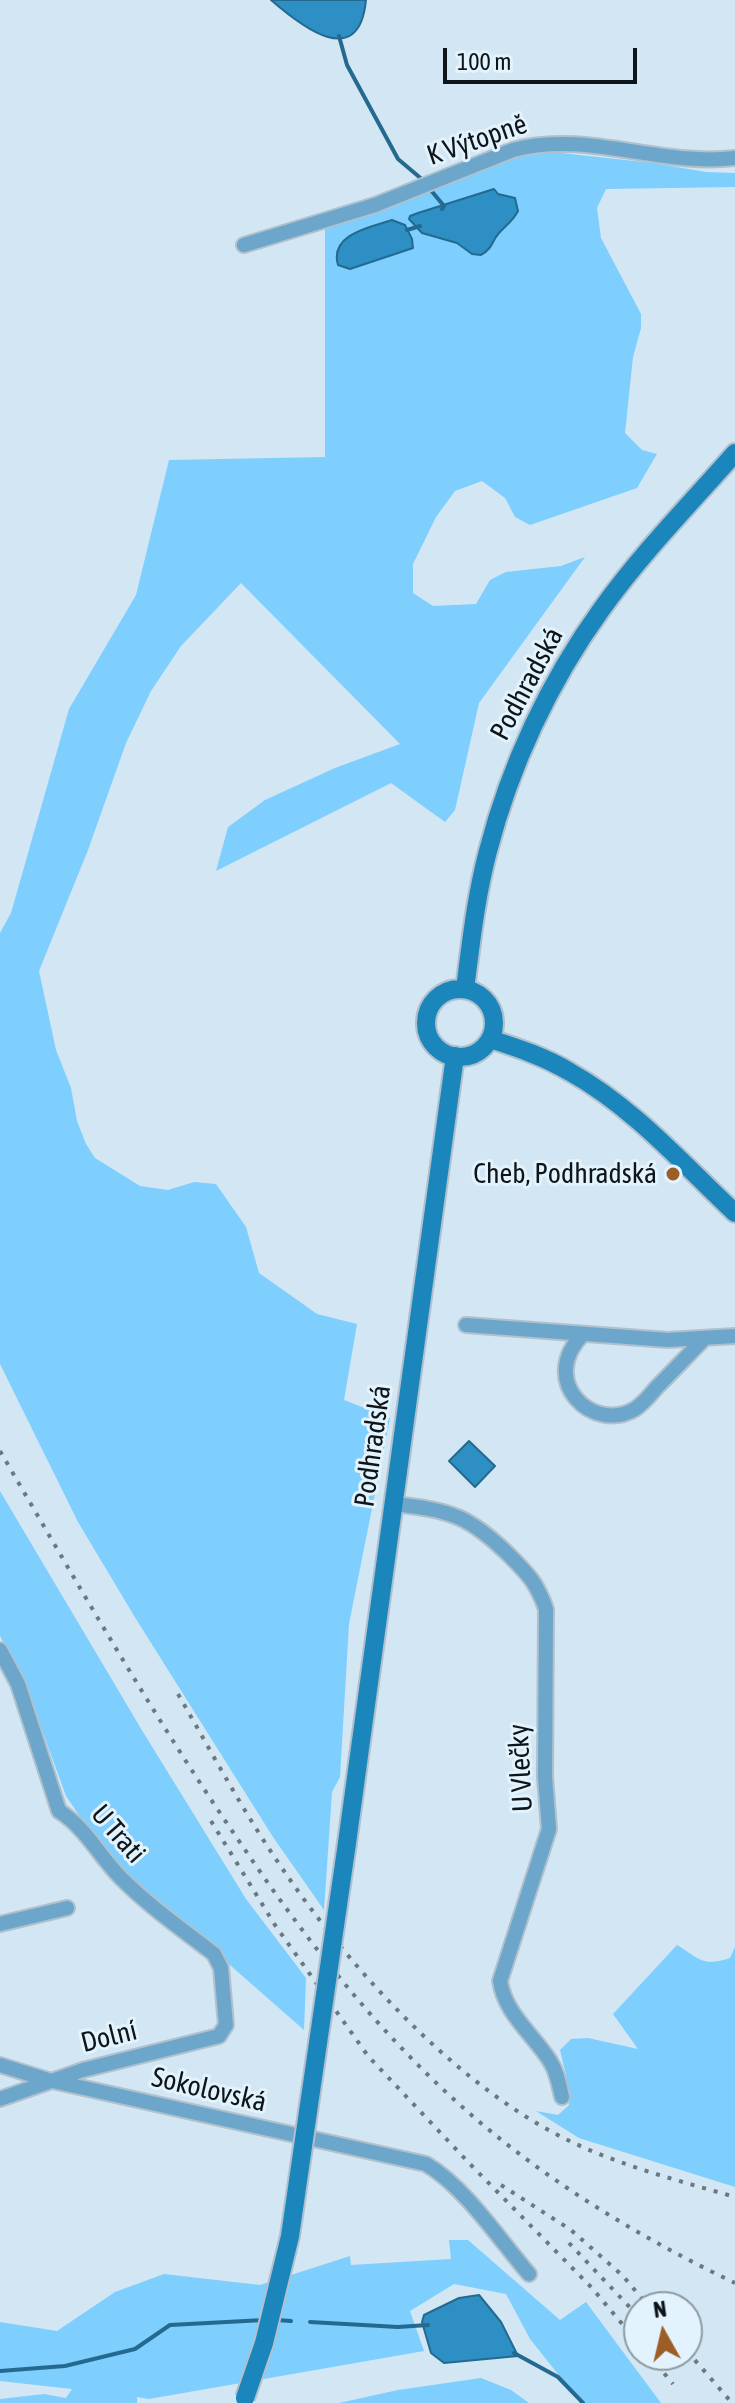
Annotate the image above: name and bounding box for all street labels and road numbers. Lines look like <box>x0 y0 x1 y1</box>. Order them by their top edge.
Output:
street label: K Výtopně <box>423 107 531 173</box>
street label: Podhradská <box>483 622 571 746</box>
street label: Podhradská <box>348 1383 398 1509</box>
street label: U Vlečky <box>502 1723 540 1813</box>
street label: U Trati <box>84 1798 152 1870</box>
street label: Dolní <box>78 2014 140 2060</box>
street label: Sokolovská <box>148 2061 270 2119</box>

